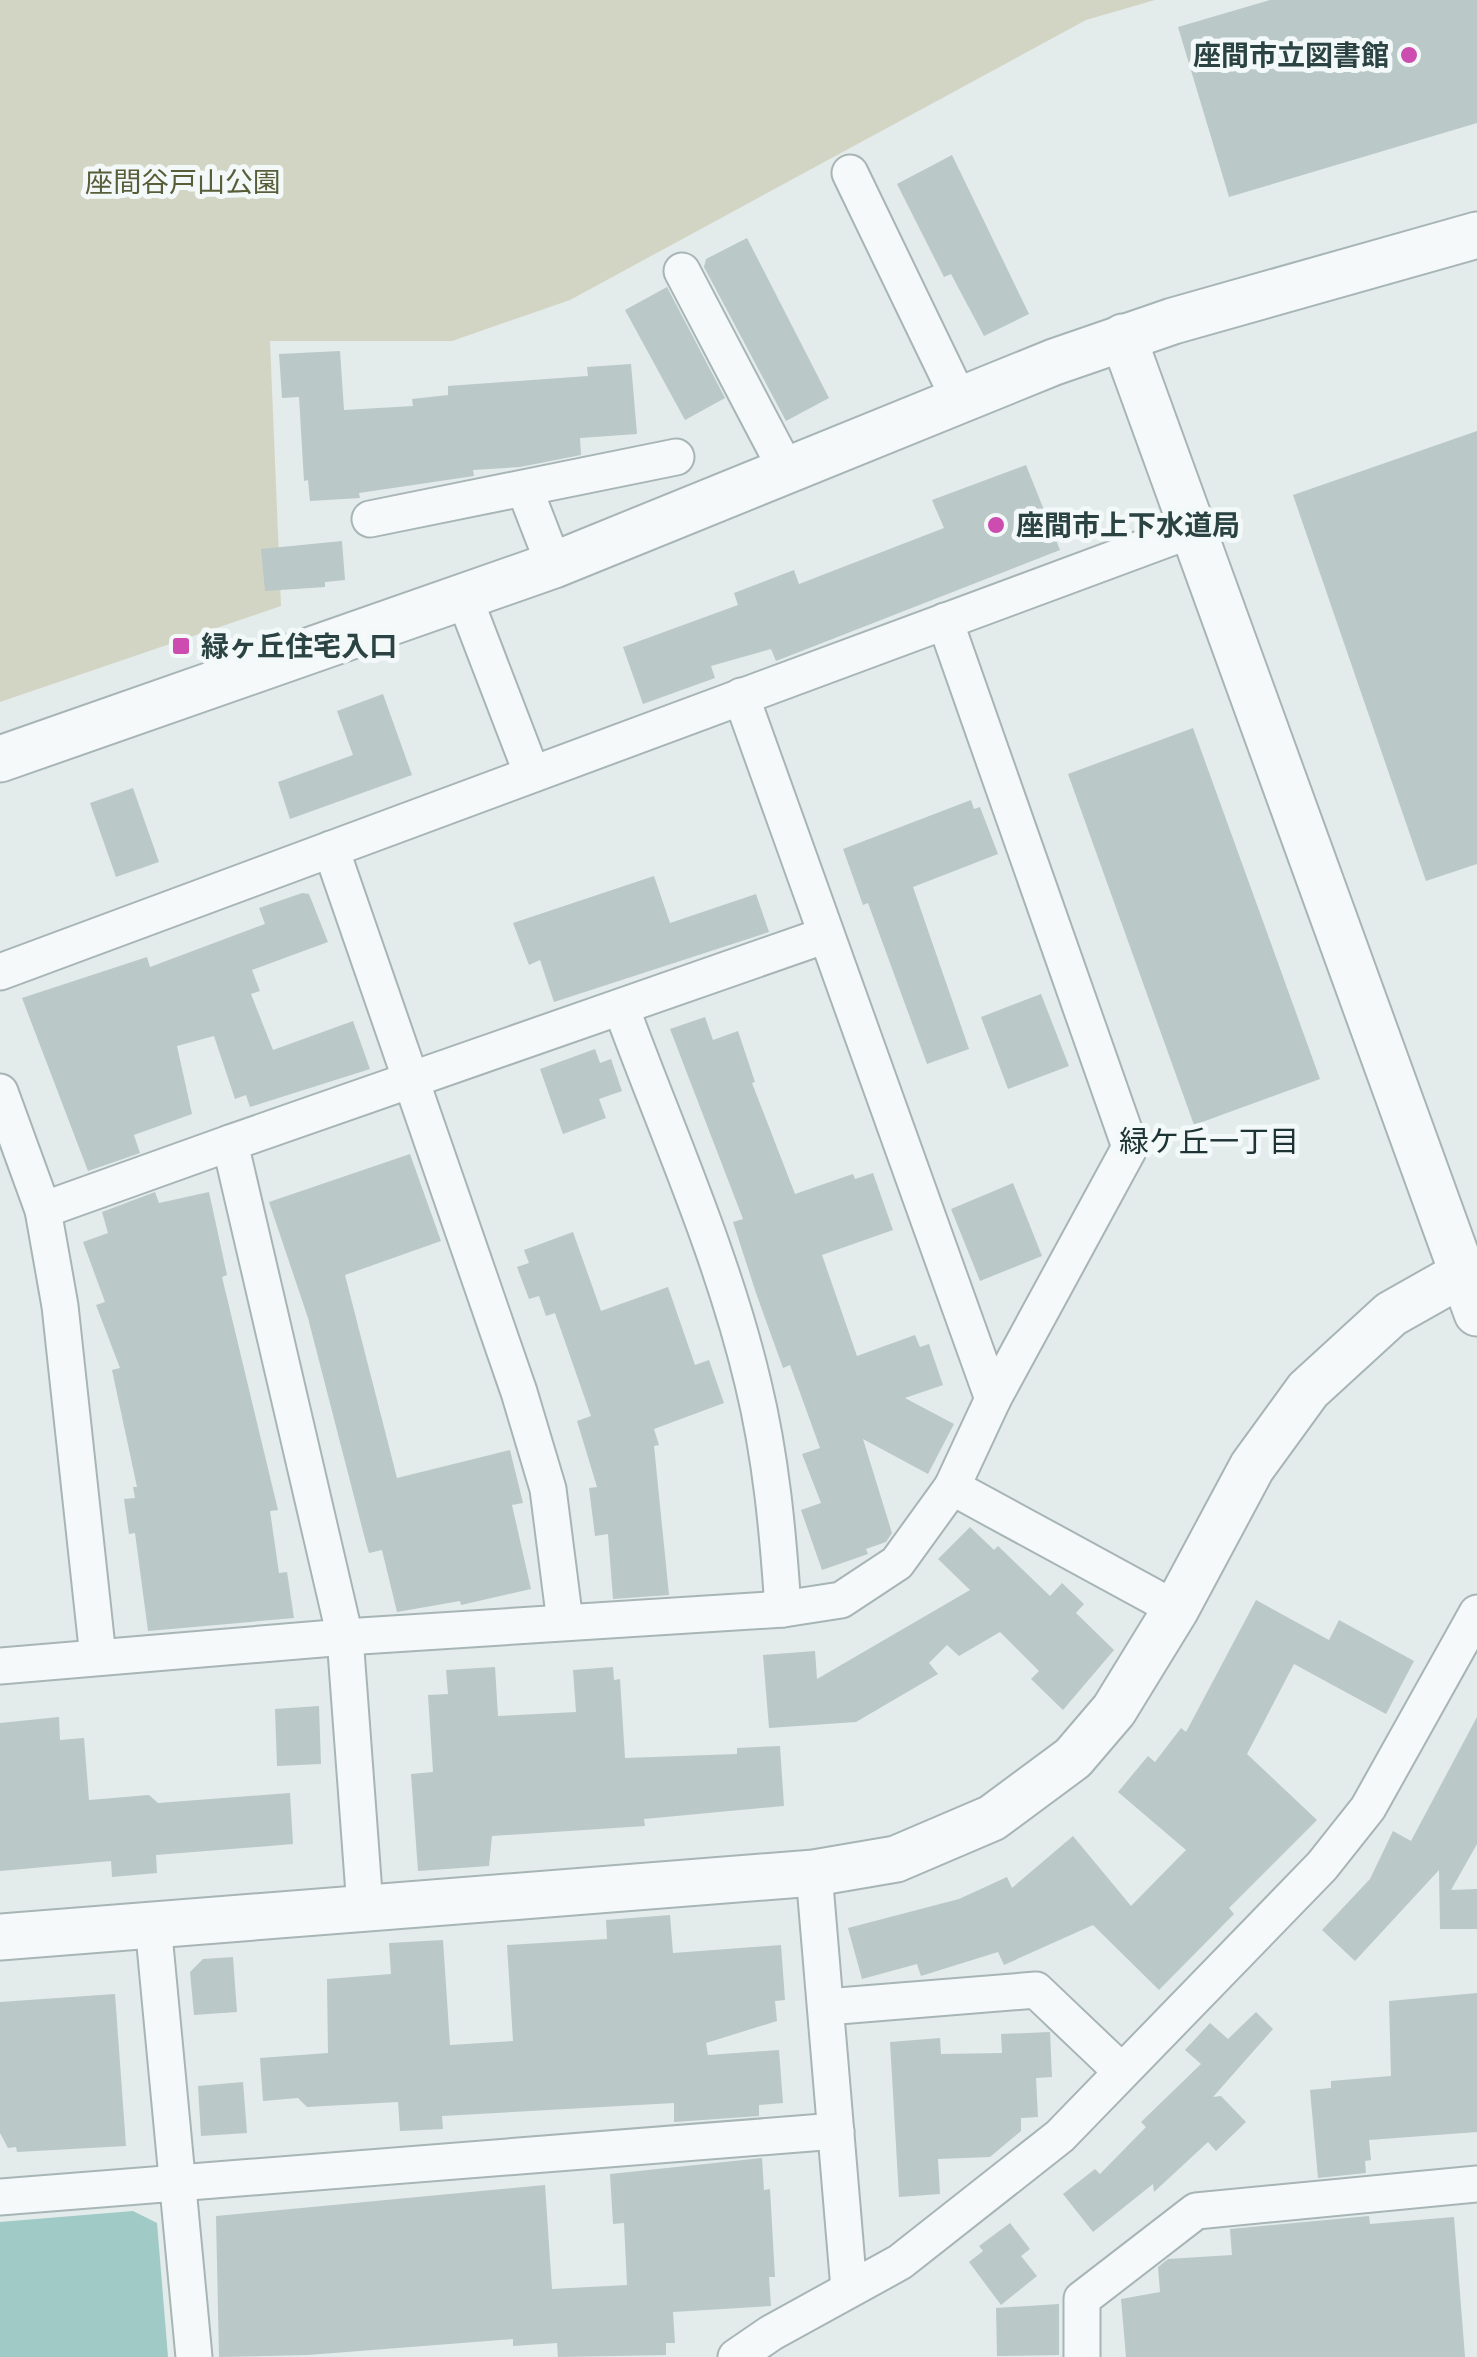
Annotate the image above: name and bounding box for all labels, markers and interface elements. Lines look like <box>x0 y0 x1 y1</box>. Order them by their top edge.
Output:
place label: 座間市立図書館 <box>1193 39 1389 72</box>
marker: 座間市立図書館 <box>1398 44 1420 66</box>
park label: 座間谷戸山公園 <box>85 166 281 199</box>
place label: 座間市上下水道局 <box>1016 509 1240 542</box>
marker: 座間市上下水道局 <box>985 514 1007 536</box>
place label: 緑ヶ丘住宅入口 <box>201 630 397 663</box>
marker: 緑ヶ丘住宅入口 <box>170 635 192 657</box>
district label: 緑ケ丘一丁目 <box>1119 1124 1299 1159</box>

